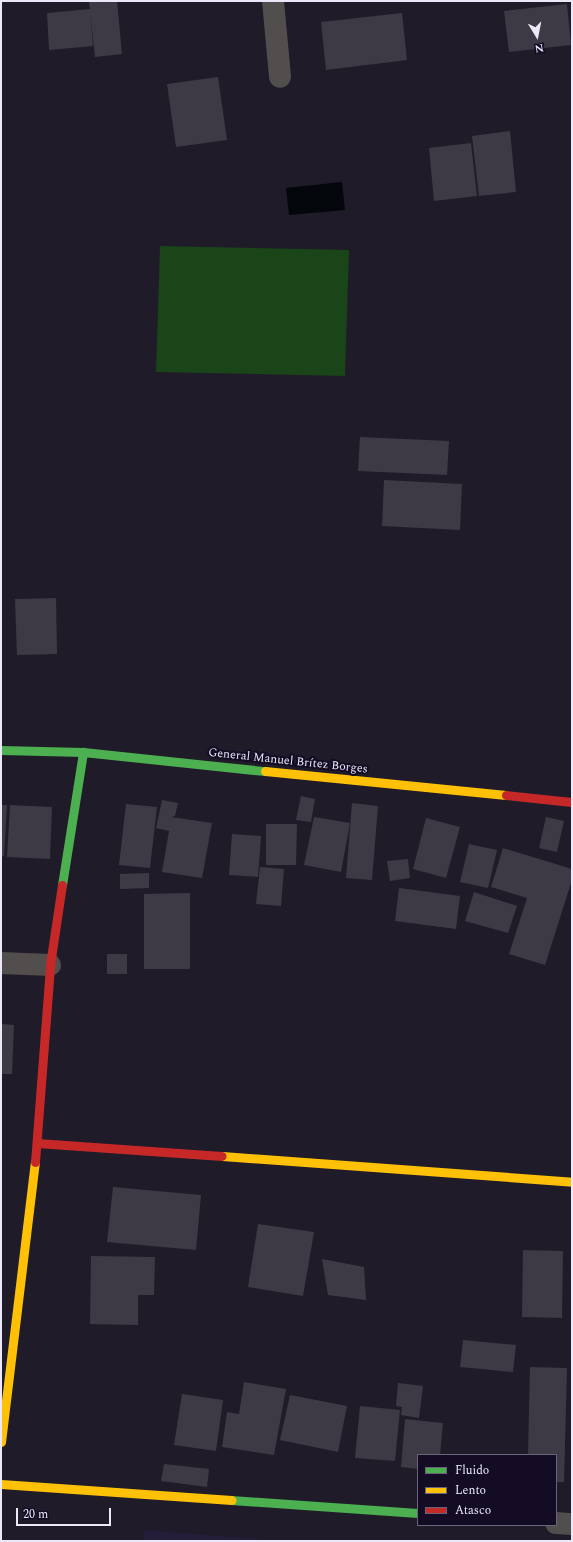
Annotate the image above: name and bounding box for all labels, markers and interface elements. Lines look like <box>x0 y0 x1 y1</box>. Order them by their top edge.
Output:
north arrow <box>517 16 557 56</box>
text: N <box>533 39 545 57</box>
street label: General Manuel Brítez Borges <box>207 745 369 777</box>
legend <box>417 1454 557 1526</box>
text: Fluido <box>455 1461 489 1480</box>
text: Lento <box>455 1481 486 1500</box>
scale bar <box>18 1500 113 1526</box>
text: Atasco <box>455 1501 491 1520</box>
text: 20 m <box>23 1505 48 1524</box>

